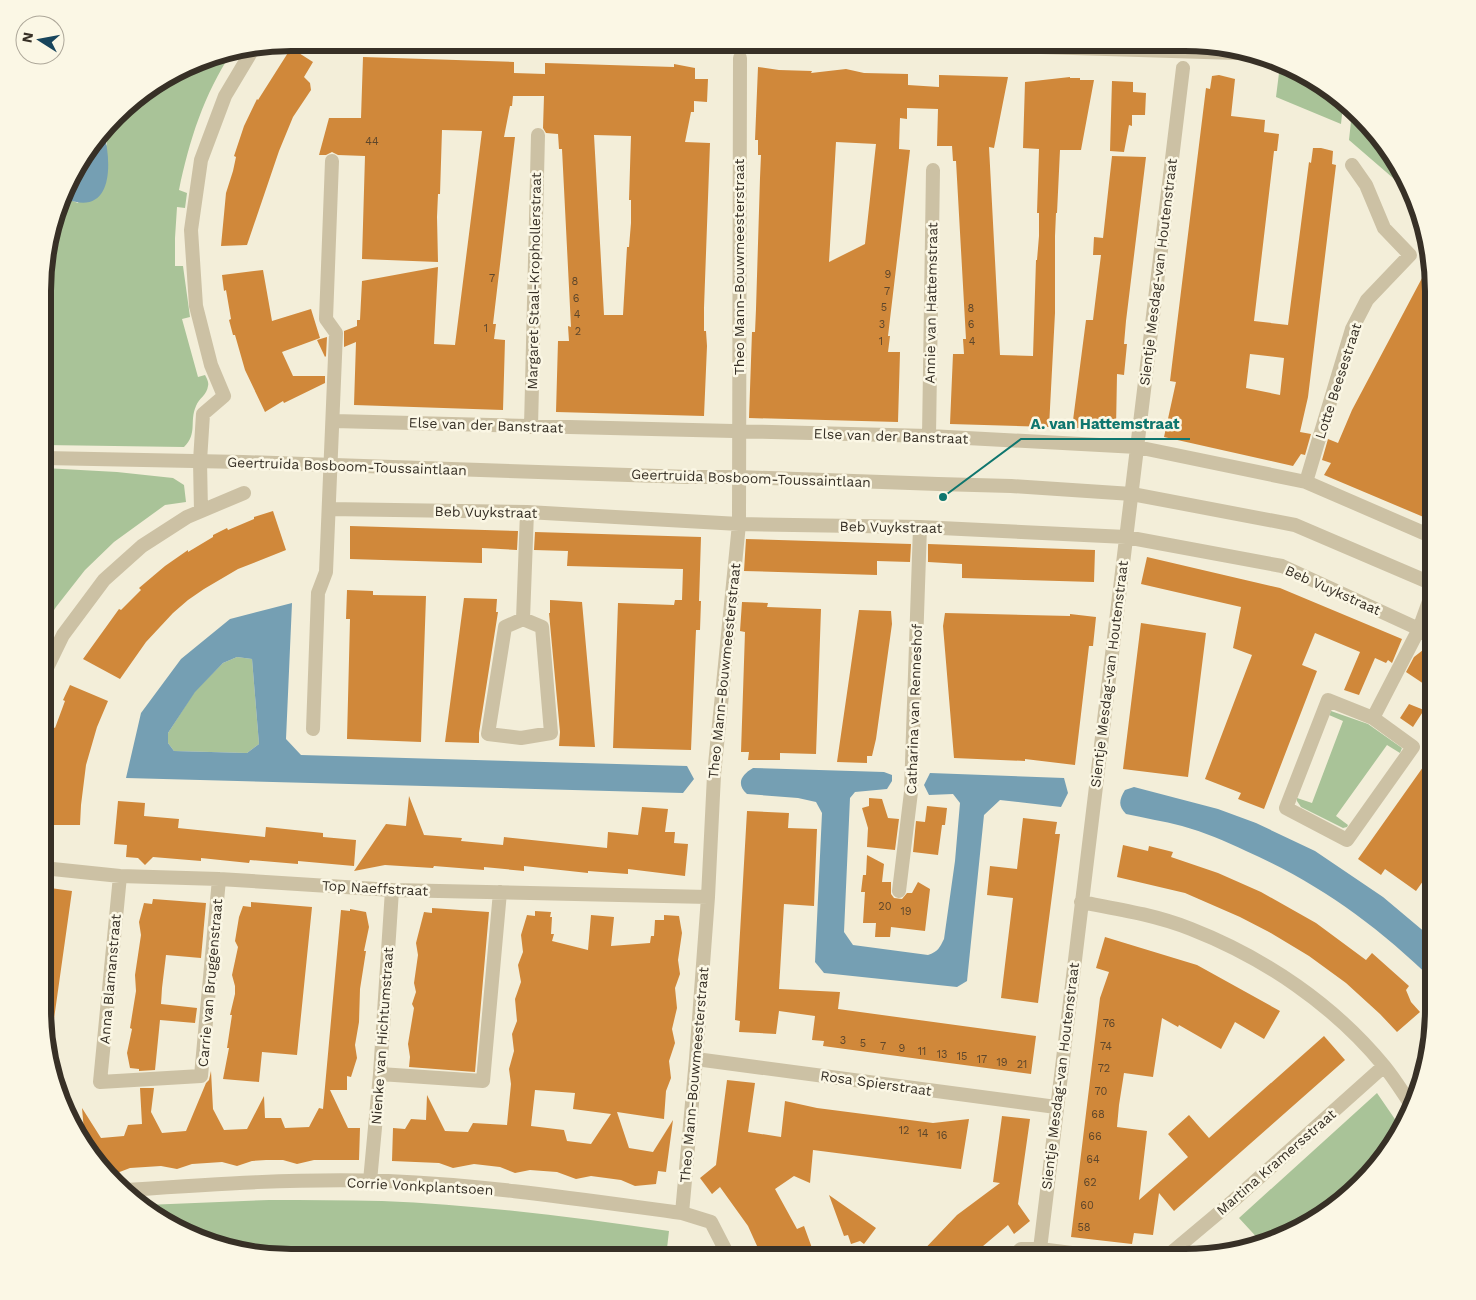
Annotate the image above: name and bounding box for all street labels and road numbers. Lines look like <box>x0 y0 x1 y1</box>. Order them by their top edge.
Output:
street label: Sientje Mesdag-van Houtenstraat <box>1136 158 1180 386</box>
street label: Theo Mann-Bouwmeesterstraat <box>731 159 747 375</box>
street label: Margaret Staal-Krophollerstraat <box>524 172 544 390</box>
street label: Annie van Hattemstraat <box>922 222 940 384</box>
street label: Lotte Beesestraat <box>1312 321 1364 441</box>
street label: Else van der Banstraat <box>409 414 564 436</box>
street label: Else van der Banstraat <box>814 425 969 447</box>
street label: Geertruida Bosboom-Toussaintlaan <box>227 454 467 478</box>
street label: Geertruida Bosboom-Toussaintlaan <box>631 466 871 490</box>
street label: Beb Vuykstraat <box>435 503 538 521</box>
street label: Beb Vuykstraat <box>840 518 943 536</box>
street label: Sientje Mesdag-van Houtenstraat <box>1087 560 1131 788</box>
street label: Theo Mann-Bouwmeesterstraat <box>705 562 743 780</box>
street label: Beb Vuykstraat <box>1283 562 1383 618</box>
street label: Catharina van Renneshof <box>903 623 925 795</box>
street label: Top Naeffstraat <box>322 877 429 899</box>
street label: Carrie van Bruggenstraat <box>195 898 225 1068</box>
street label: Anna Blamanstraat <box>96 913 124 1045</box>
street label: Nienke van Hichtumstraat <box>368 947 396 1125</box>
street label: Sientje Mesdag-van Houtenstraat <box>1038 962 1082 1190</box>
street label: Theo Mann-Bouwmeesterstraat <box>677 966 711 1184</box>
street label: Rosa Spierstraat <box>819 1067 933 1099</box>
street label: Martina Kramersstraat <box>1213 1106 1339 1218</box>
street label: Corrie Vonkplantsoen <box>346 1174 494 1198</box>

